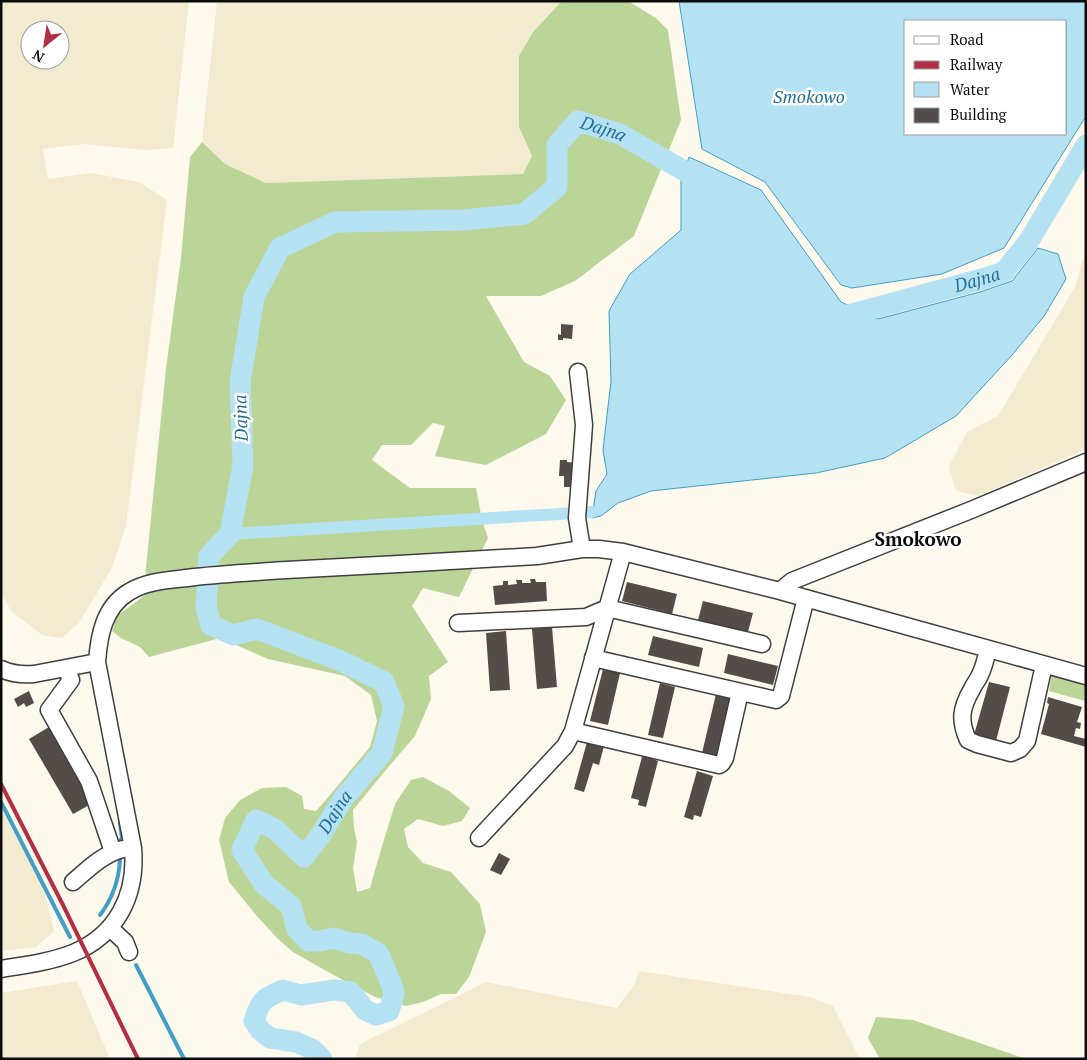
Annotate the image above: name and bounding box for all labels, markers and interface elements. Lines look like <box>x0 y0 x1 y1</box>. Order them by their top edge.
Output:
north arrow <box>20 20 70 70</box>
legend <box>904 20 1067 135</box>
text: Road <box>950 29 983 49</box>
text: N <box>29 46 48 68</box>
text: Railway <box>950 54 1003 74</box>
text: Water <box>950 79 990 99</box>
water label: Smokowo <box>773 84 845 108</box>
text: Building <box>950 104 1008 124</box>
water label: Dajna <box>577 109 632 147</box>
water label: Dajna <box>950 261 1003 297</box>
water label: Dajna <box>227 394 253 443</box>
district label: Smokowo <box>874 526 962 551</box>
water label: Dajna <box>311 784 357 838</box>

